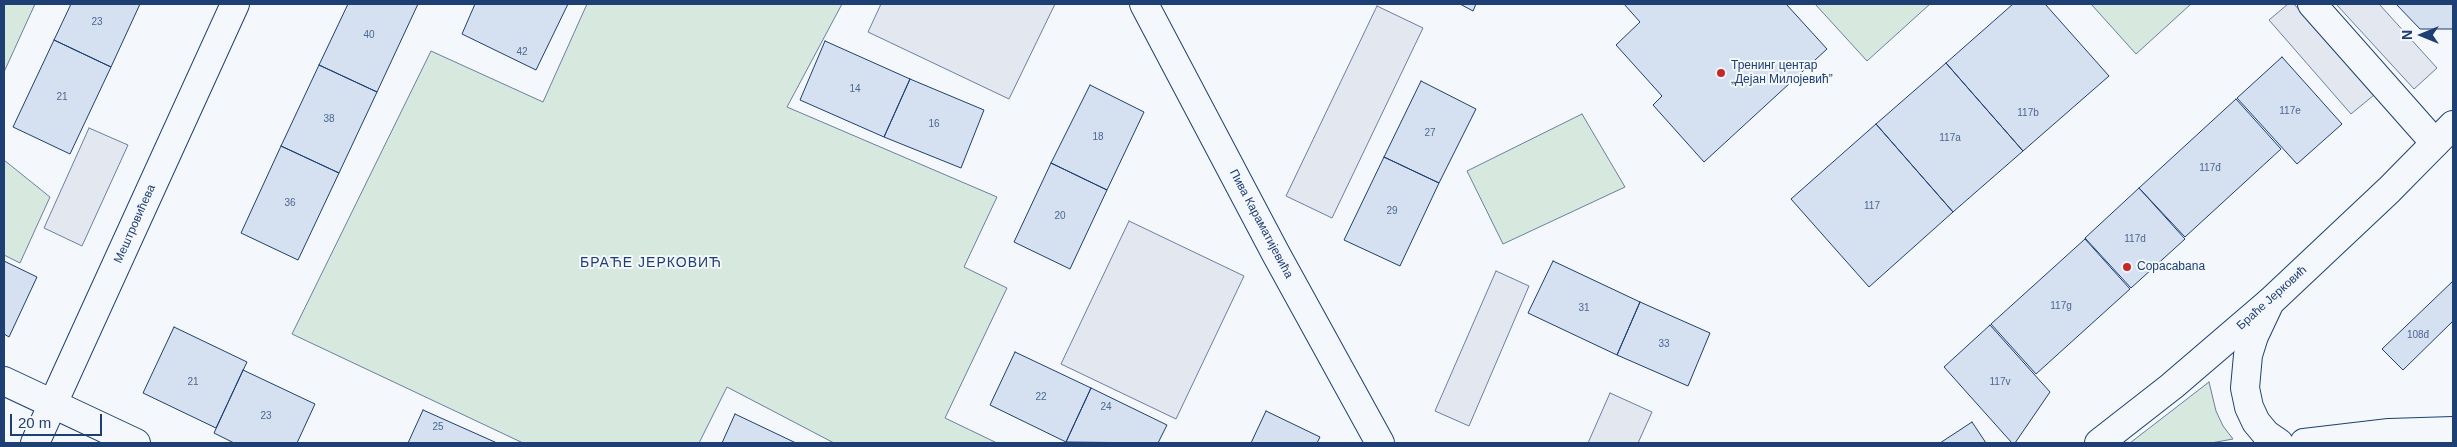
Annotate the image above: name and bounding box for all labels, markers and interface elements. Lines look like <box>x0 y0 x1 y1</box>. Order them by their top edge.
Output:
north arrow <box>2397 10 2447 60</box>
house number: 23 <box>91 16 103 28</box>
house number: 40 <box>363 29 375 41</box>
text: N <box>2399 30 2415 40</box>
house number: 42 <box>516 46 528 58</box>
place label: Тренинг центар „Дејан Милојевић” <box>1731 59 1833 87</box>
marker: Тренинг центар „Дејан Милојевић” <box>1715 67 1727 79</box>
house number: 14 <box>849 83 861 95</box>
house number: 21 <box>56 91 68 103</box>
house number: 117e <box>2279 105 2301 117</box>
house number: 117b <box>2017 107 2039 119</box>
house number: 38 <box>323 113 335 125</box>
house number: 16 <box>928 118 940 130</box>
house number: 27 <box>1424 127 1436 139</box>
house number: 18 <box>1092 131 1104 143</box>
house number: 117a <box>1939 132 1961 144</box>
house number: 117đ <box>2199 162 2221 174</box>
street label: Пива Караматијевића <box>1226 167 1296 281</box>
street label: Мештровићева <box>111 182 159 266</box>
house number: 36 <box>284 197 296 209</box>
house number: 117 <box>1864 200 1880 212</box>
house number: 29 <box>1386 205 1398 217</box>
house number: 20 <box>1054 210 1066 222</box>
house number: 117d <box>2124 233 2146 245</box>
district label: БРАЋЕ ЈЕРКОВИЋ <box>578 255 724 271</box>
place label: Copacabana <box>2137 260 2205 274</box>
marker: Copacabana <box>2121 261 2133 273</box>
street label: Браће Јерковић <box>2234 263 2310 333</box>
house number: 117g <box>2050 300 2072 312</box>
house number: 31 <box>1578 302 1590 314</box>
house number: 108đ <box>2407 329 2429 341</box>
house number: 33 <box>1658 338 1670 350</box>
house number: 21 <box>187 376 199 388</box>
house number: 117v <box>1990 376 2010 388</box>
house number: 22 <box>1035 391 1047 403</box>
house number: 24 <box>1100 401 1112 413</box>
scale bar <box>12 404 105 436</box>
house number: 23 <box>260 410 272 422</box>
text: 20 m <box>18 414 51 431</box>
house number: 25 <box>432 421 444 433</box>

